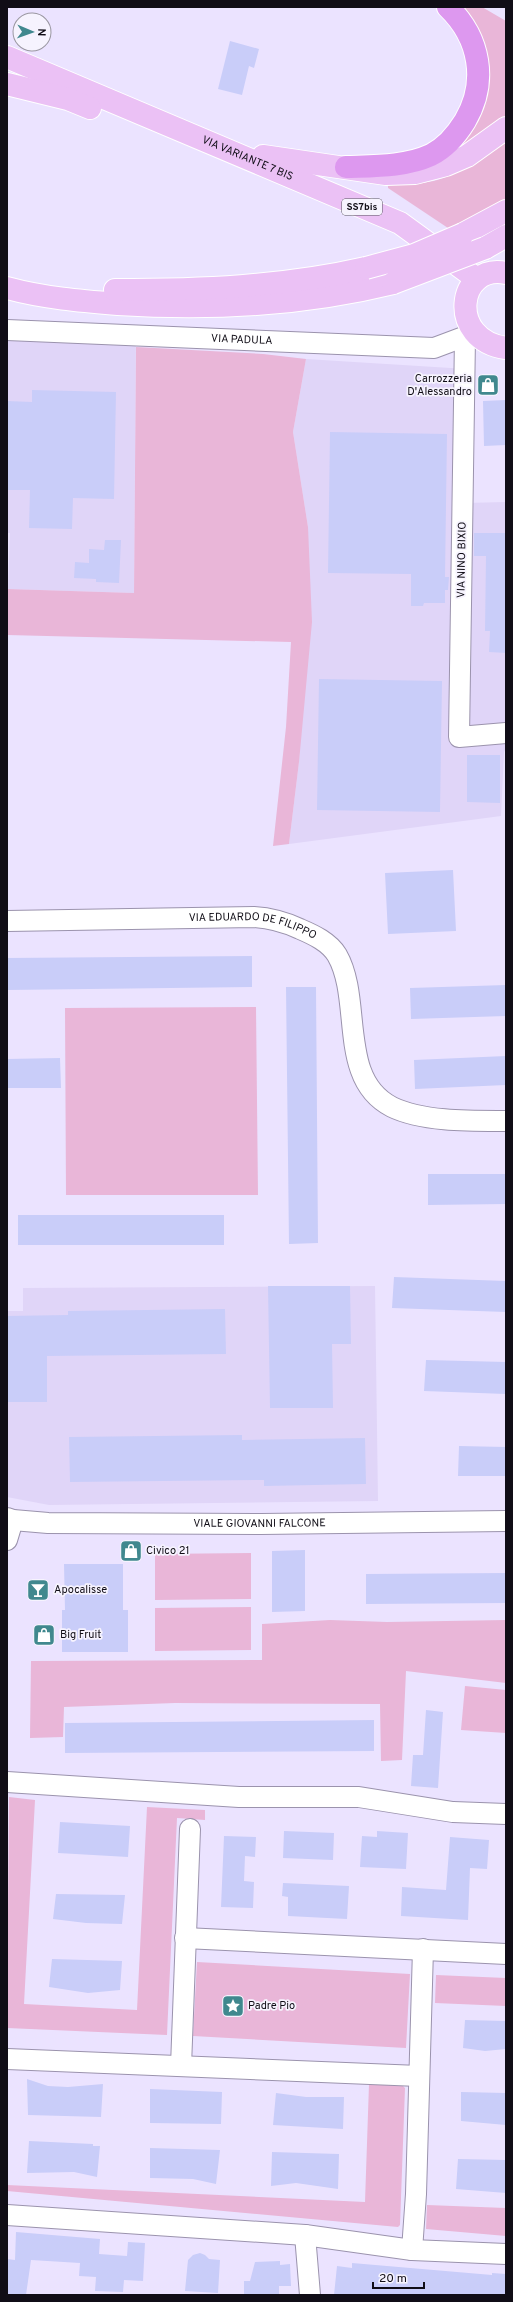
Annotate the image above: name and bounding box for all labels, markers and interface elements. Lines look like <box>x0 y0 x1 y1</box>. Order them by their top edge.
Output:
north arrow <box>12 12 52 52</box>
text: N <box>34 28 48 37</box>
street label: VIA VARIANTE 7 BIS <box>200 133 295 184</box>
road number: SS7bis <box>342 199 382 215</box>
street label: VIA PADULA <box>211 332 273 348</box>
place label: Carrozzeria D'Alessandro <box>407 372 472 399</box>
shop icon: Carrozzeria D'Alessandro <box>475 372 501 398</box>
street label: VIA NINO BIXIO <box>454 522 470 598</box>
street label: VIA EDUARDO DE FILIPPO <box>189 910 319 943</box>
street label: VIALE GIOVANNI FALCONE <box>193 1516 326 1531</box>
shop icon: Civico 21 <box>118 1538 144 1564</box>
place label: Civico 21 <box>146 1544 189 1558</box>
bar icon: Apocalisse <box>25 1577 51 1603</box>
place label: Apocalisse <box>54 1583 107 1597</box>
shop icon: Big Fruit <box>31 1622 57 1648</box>
place label: Big Fruit <box>60 1628 101 1642</box>
place icon: Padre Pio <box>220 1993 246 2019</box>
place label: Padre Pio <box>248 1999 295 2013</box>
scale bar <box>373 2264 424 2290</box>
text: 20 m <box>379 2271 407 2287</box>

